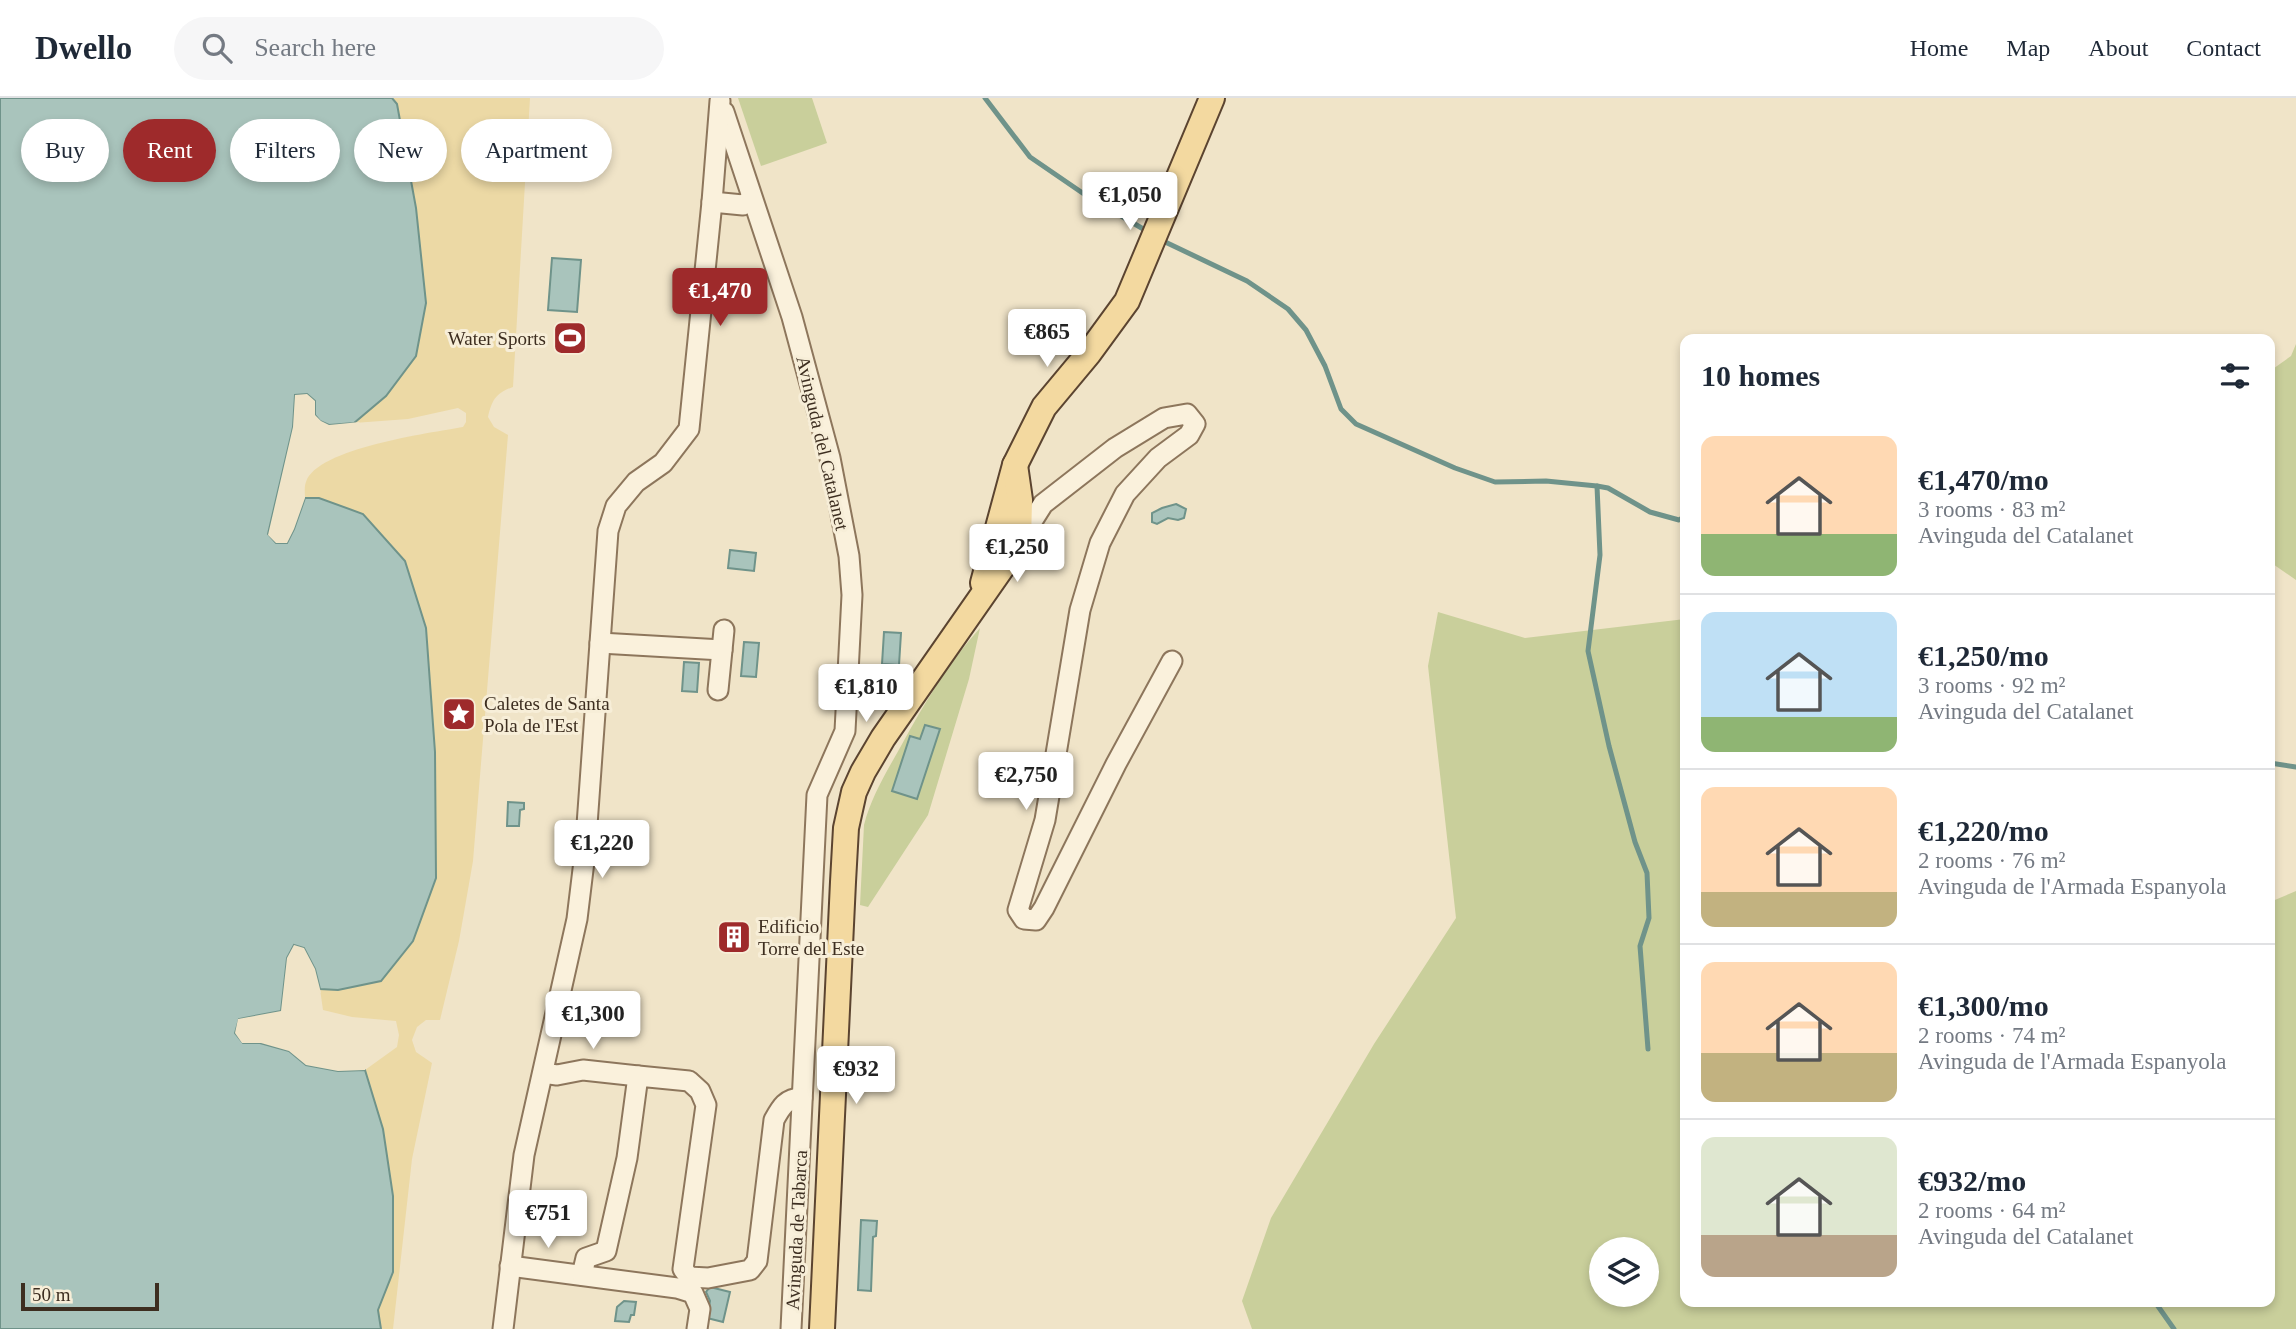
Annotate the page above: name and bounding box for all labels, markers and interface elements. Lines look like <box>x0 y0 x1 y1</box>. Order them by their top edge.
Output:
search box <box>174 17 664 80</box>
icon: search <box>198 29 236 67</box>
text: Dwello <box>35 30 132 66</box>
text: Search here <box>254 33 376 62</box>
text: Home <box>1910 35 1968 61</box>
text: Map <box>2006 35 2050 61</box>
text: About <box>2088 35 2148 61</box>
text: Contact <box>2186 35 2261 61</box>
chip: Buy <box>21 119 109 182</box>
chip: Rent <box>123 119 216 182</box>
chip: Filters <box>230 119 340 182</box>
chip: New <box>354 119 447 182</box>
chip: Apartment <box>461 119 612 182</box>
pin: €1,050 <box>1073 172 1187 232</box>
text: €1,050 <box>1098 182 1162 207</box>
pin: €1,470 <box>663 268 777 328</box>
text: €1,470 <box>688 278 752 303</box>
pin: €865 <box>1006 310 1088 369</box>
sports icon: Water Sports <box>551 319 589 357</box>
text: €865 <box>1024 319 1070 344</box>
place label: Water Sports <box>448 328 546 349</box>
street label: Avinguda del Catalanet <box>792 354 853 533</box>
icon: filters <box>2216 357 2254 395</box>
text: 10 homes <box>1701 359 1820 392</box>
text: €1,470/mo <box>1918 463 2049 496</box>
icon: home <box>1757 464 1841 548</box>
text: 3 rooms · 83 m² <box>1918 497 2065 522</box>
text: Avinguda del Catalanet <box>1918 523 2133 548</box>
pin: €1,250 <box>960 524 1074 584</box>
text: €1,250 <box>985 534 1049 559</box>
text: €1,250/mo <box>1918 639 2049 672</box>
icon: home <box>1757 640 1841 724</box>
pin: €1,810 <box>809 664 923 724</box>
text: 3 rooms · 92 m² <box>1918 673 2065 698</box>
text: €1,810 <box>834 674 898 699</box>
place label: Caletes de Santa Pola de l'Est <box>484 693 610 736</box>
place icon: Caletes de Santa Pola de l'Est <box>440 695 478 733</box>
text: Avinguda del Catalanet <box>1918 699 2133 724</box>
pin: €2,750 <box>969 752 1083 812</box>
text: €2,750 <box>994 762 1058 787</box>
text: €1,220/mo <box>1918 814 2049 847</box>
icon: home <box>1757 815 1841 899</box>
pin: €1,220 <box>545 820 659 880</box>
text: €1,220 <box>570 830 634 855</box>
text: 2 rooms · 76 m² <box>1918 848 2065 873</box>
text: Avinguda de l'Armada Espanyola <box>1918 874 2226 899</box>
place label: Edificio Torre del Este <box>758 916 864 959</box>
building icon: Edificio Torre del Este <box>715 918 753 956</box>
text: €1,300/mo <box>1918 989 2049 1022</box>
icon: home <box>1757 990 1841 1074</box>
pin: €1,300 <box>536 992 650 1051</box>
text: €1,300 <box>561 1001 625 1026</box>
text: 2 rooms · 74 m² <box>1918 1023 2065 1048</box>
pin: €932 <box>815 1046 897 1106</box>
text: Avinguda de l'Armada Espanyola <box>1918 1049 2226 1074</box>
text: €932 <box>833 1056 879 1081</box>
street label: Avinguda de Tabarca <box>782 1149 811 1311</box>
text: €932/mo <box>1918 1164 2026 1197</box>
icon: home <box>1757 1165 1841 1249</box>
pin: €751 <box>507 1190 589 1250</box>
text: 2 rooms · 64 m² <box>1918 1198 2065 1223</box>
text: €751 <box>525 1200 571 1225</box>
text: Avinguda del Catalanet <box>1918 1224 2133 1249</box>
map controls <box>1589 1237 1659 1307</box>
button: layers <box>1589 1237 1659 1307</box>
scale bar <box>21 1280 159 1312</box>
text: 50 m <box>32 1284 71 1305</box>

